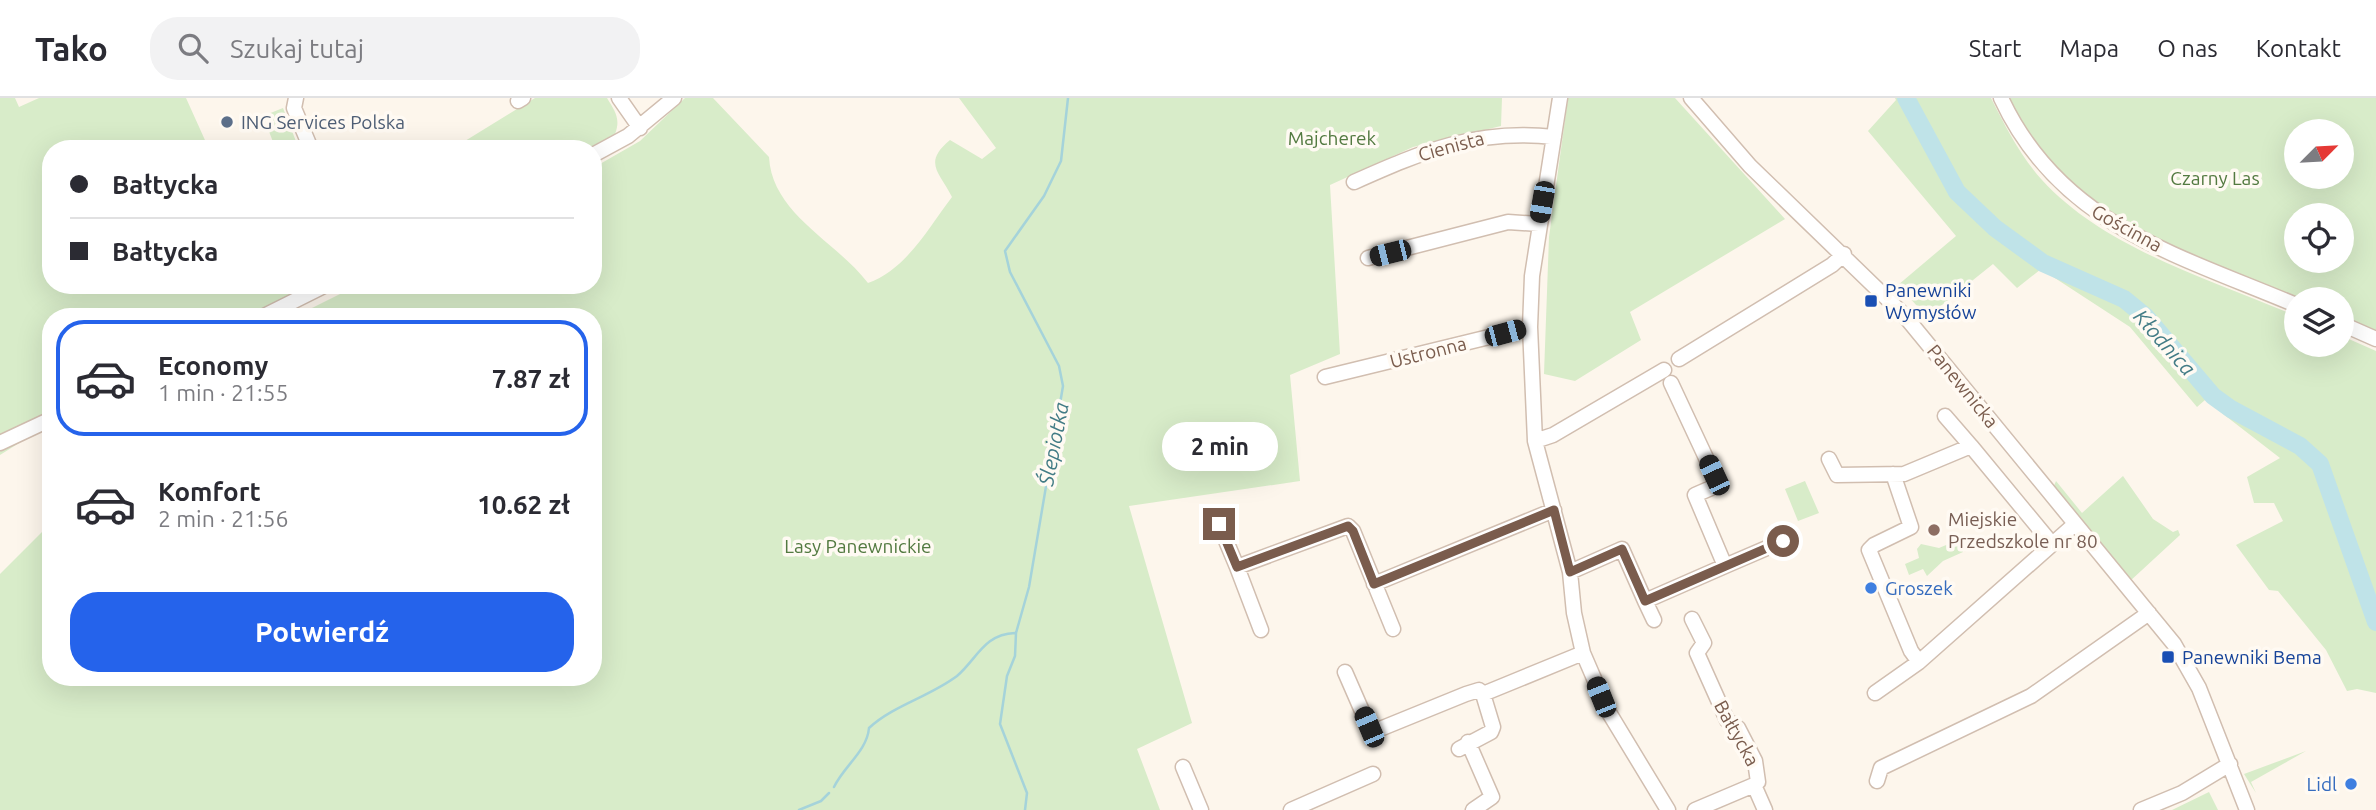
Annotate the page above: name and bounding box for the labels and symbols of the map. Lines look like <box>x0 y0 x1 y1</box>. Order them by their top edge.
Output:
place label: ING Services Polska <box>241 111 405 133</box>
marker: ING Services Polska <box>219 114 235 130</box>
north arrow <box>2284 119 2354 189</box>
park label: Majcherek <box>1288 127 1377 149</box>
street label: Cienista <box>1415 127 1487 165</box>
park label: Czarny Las <box>2170 167 2260 189</box>
car <box>1529 179 1556 225</box>
street label: Gościnna <box>2088 200 2166 256</box>
car <box>1368 238 1413 268</box>
place label: Panewniki Wymysłów <box>1885 279 1977 323</box>
marker: Panewniki Wymysłów <box>1863 293 1879 309</box>
water label: Kłodnica <box>2129 304 2201 380</box>
car <box>1482 317 1529 349</box>
street label: Ustronna <box>1387 332 1469 372</box>
street label: Panewnicka <box>1923 340 2003 432</box>
water label: Ślepiotka <box>1033 400 1073 489</box>
callout: 2 min <box>1161 422 1277 472</box>
car <box>1696 452 1733 498</box>
route end <box>1203 508 1235 540</box>
place label: Miejskie Przedszkole nr 80 <box>1948 508 2098 552</box>
marker: Miejskie Przedszkole nr 80 <box>1926 522 1942 538</box>
route start <box>1767 525 1799 557</box>
park label: Lasy Panewnickie <box>784 535 932 557</box>
place label: Groszek <box>1885 577 1953 599</box>
marker: Groszek <box>1863 580 1879 596</box>
place label: Panewniki Bema <box>2182 646 2322 668</box>
marker: Panewniki Bema <box>2160 649 2176 665</box>
car <box>1584 674 1619 720</box>
street label: Bałtycka <box>1710 696 1764 770</box>
car <box>1352 704 1387 750</box>
place label: Lidl <box>2307 773 2337 795</box>
marker: Lidl <box>2343 776 2359 792</box>

